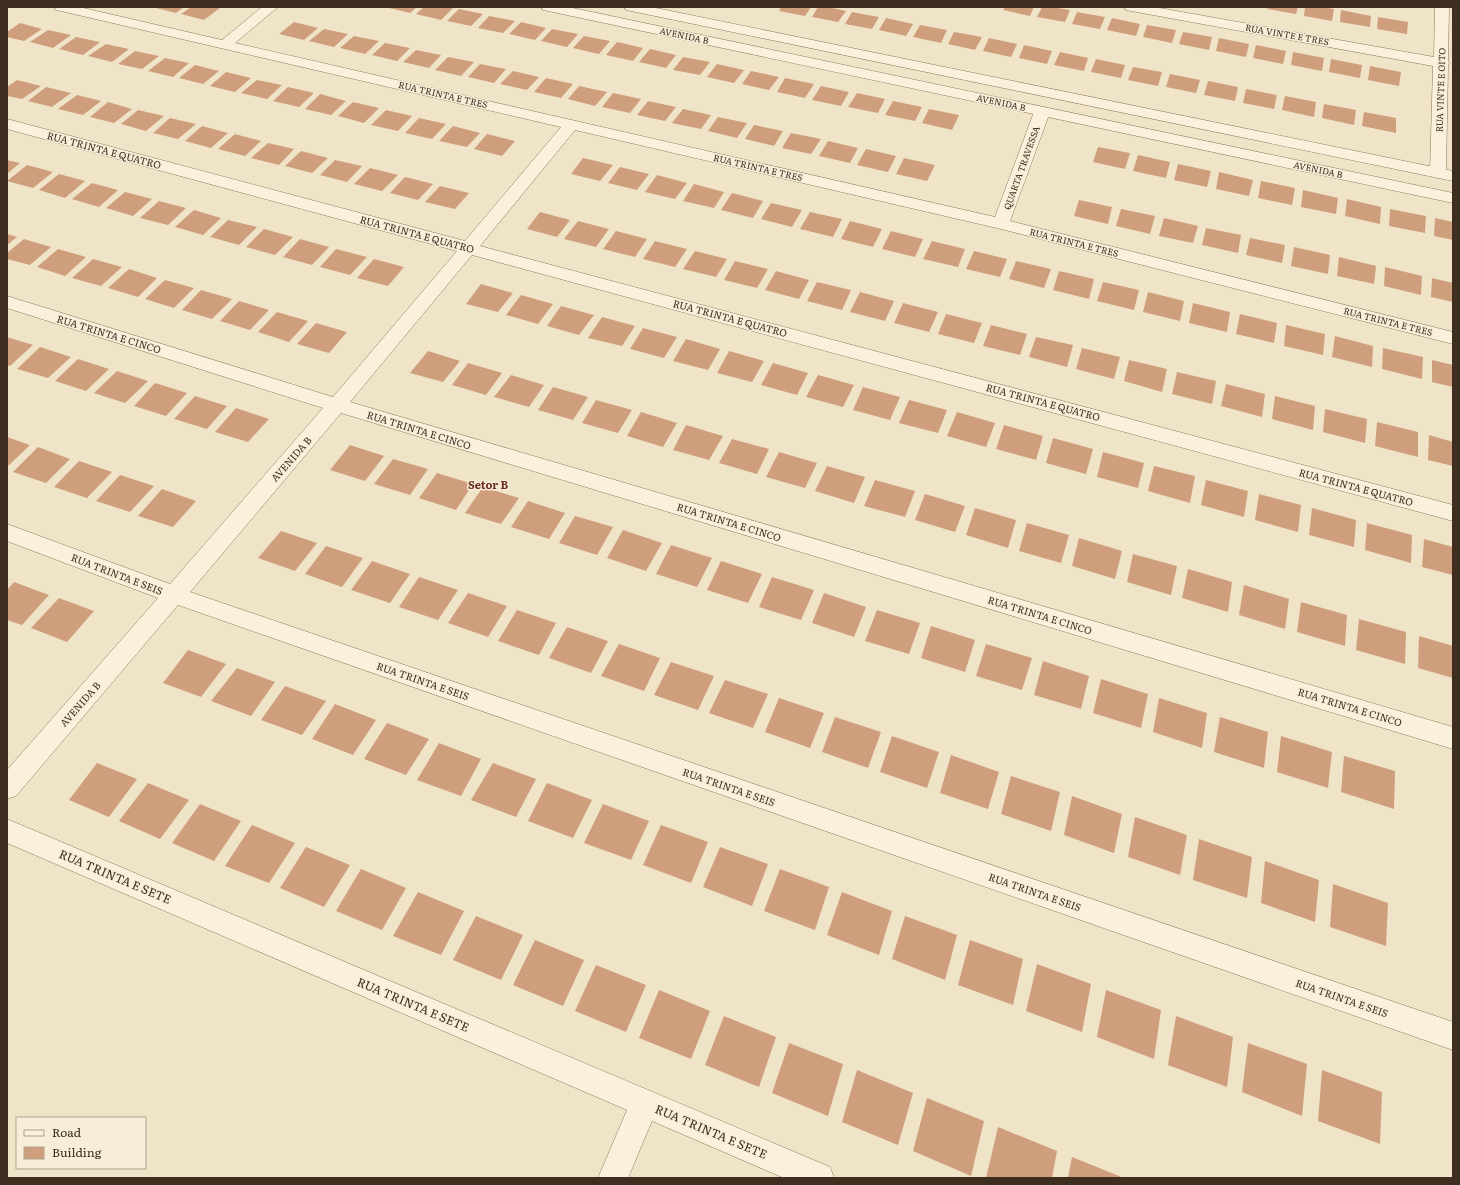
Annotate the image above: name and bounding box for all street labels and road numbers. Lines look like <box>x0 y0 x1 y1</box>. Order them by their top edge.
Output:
street label: RUA VINTE E TRES <box>1244 20 1330 48</box>
street label: AVENIDA B <box>658 23 710 47</box>
street label: RUA VINTE E OITO <box>1432 47 1448 132</box>
street label: RUA TRINTA E TRES <box>397 77 489 111</box>
street label: AVENIDA B <box>975 90 1027 114</box>
street label: QUARTA TRAVESSA <box>999 123 1043 212</box>
street label: RUA TRINTA E QUATRO <box>45 127 163 172</box>
street label: RUA TRINTA E TRES <box>712 150 804 184</box>
street label: AVENIDA B <box>1292 157 1344 181</box>
street label: RUA TRINTA E QUATRO <box>358 211 476 256</box>
street label: RUA TRINTA E TRES <box>1028 224 1120 260</box>
street label: RUA TRINTA E QUATRO <box>671 295 789 340</box>
street label: RUA TRINTA E TRES <box>1342 303 1434 339</box>
street label: RUA TRINTA E CINCO <box>55 311 164 357</box>
street label: RUA TRINTA E QUATRO <box>984 379 1102 424</box>
street label: RUA TRINTA E CINCO <box>365 407 474 453</box>
street label: AVENIDA B <box>267 432 315 485</box>
street label: RUA TRINTA E QUATRO <box>1297 464 1415 509</box>
street label: RUA TRINTA E CINCO <box>675 499 784 545</box>
street label: RUA TRINTA E SEIS <box>69 549 165 598</box>
street label: RUA TRINTA E CINCO <box>986 592 1095 638</box>
street label: RUA TRINTA E SEIS <box>375 658 471 703</box>
street label: AVENIDA B <box>56 677 104 730</box>
street label: RUA TRINTA E CINCO <box>1296 684 1405 730</box>
street label: RUA TRINTA E SEIS <box>681 764 777 809</box>
street label: RUA TRINTA E SETE <box>56 844 175 908</box>
street label: RUA TRINTA E SEIS <box>987 869 1083 914</box>
street label: RUA TRINTA E SETE <box>354 972 473 1036</box>
street label: RUA TRINTA E SEIS <box>1294 975 1390 1020</box>
street label: RUA TRINTA E SETE <box>652 1099 771 1163</box>

